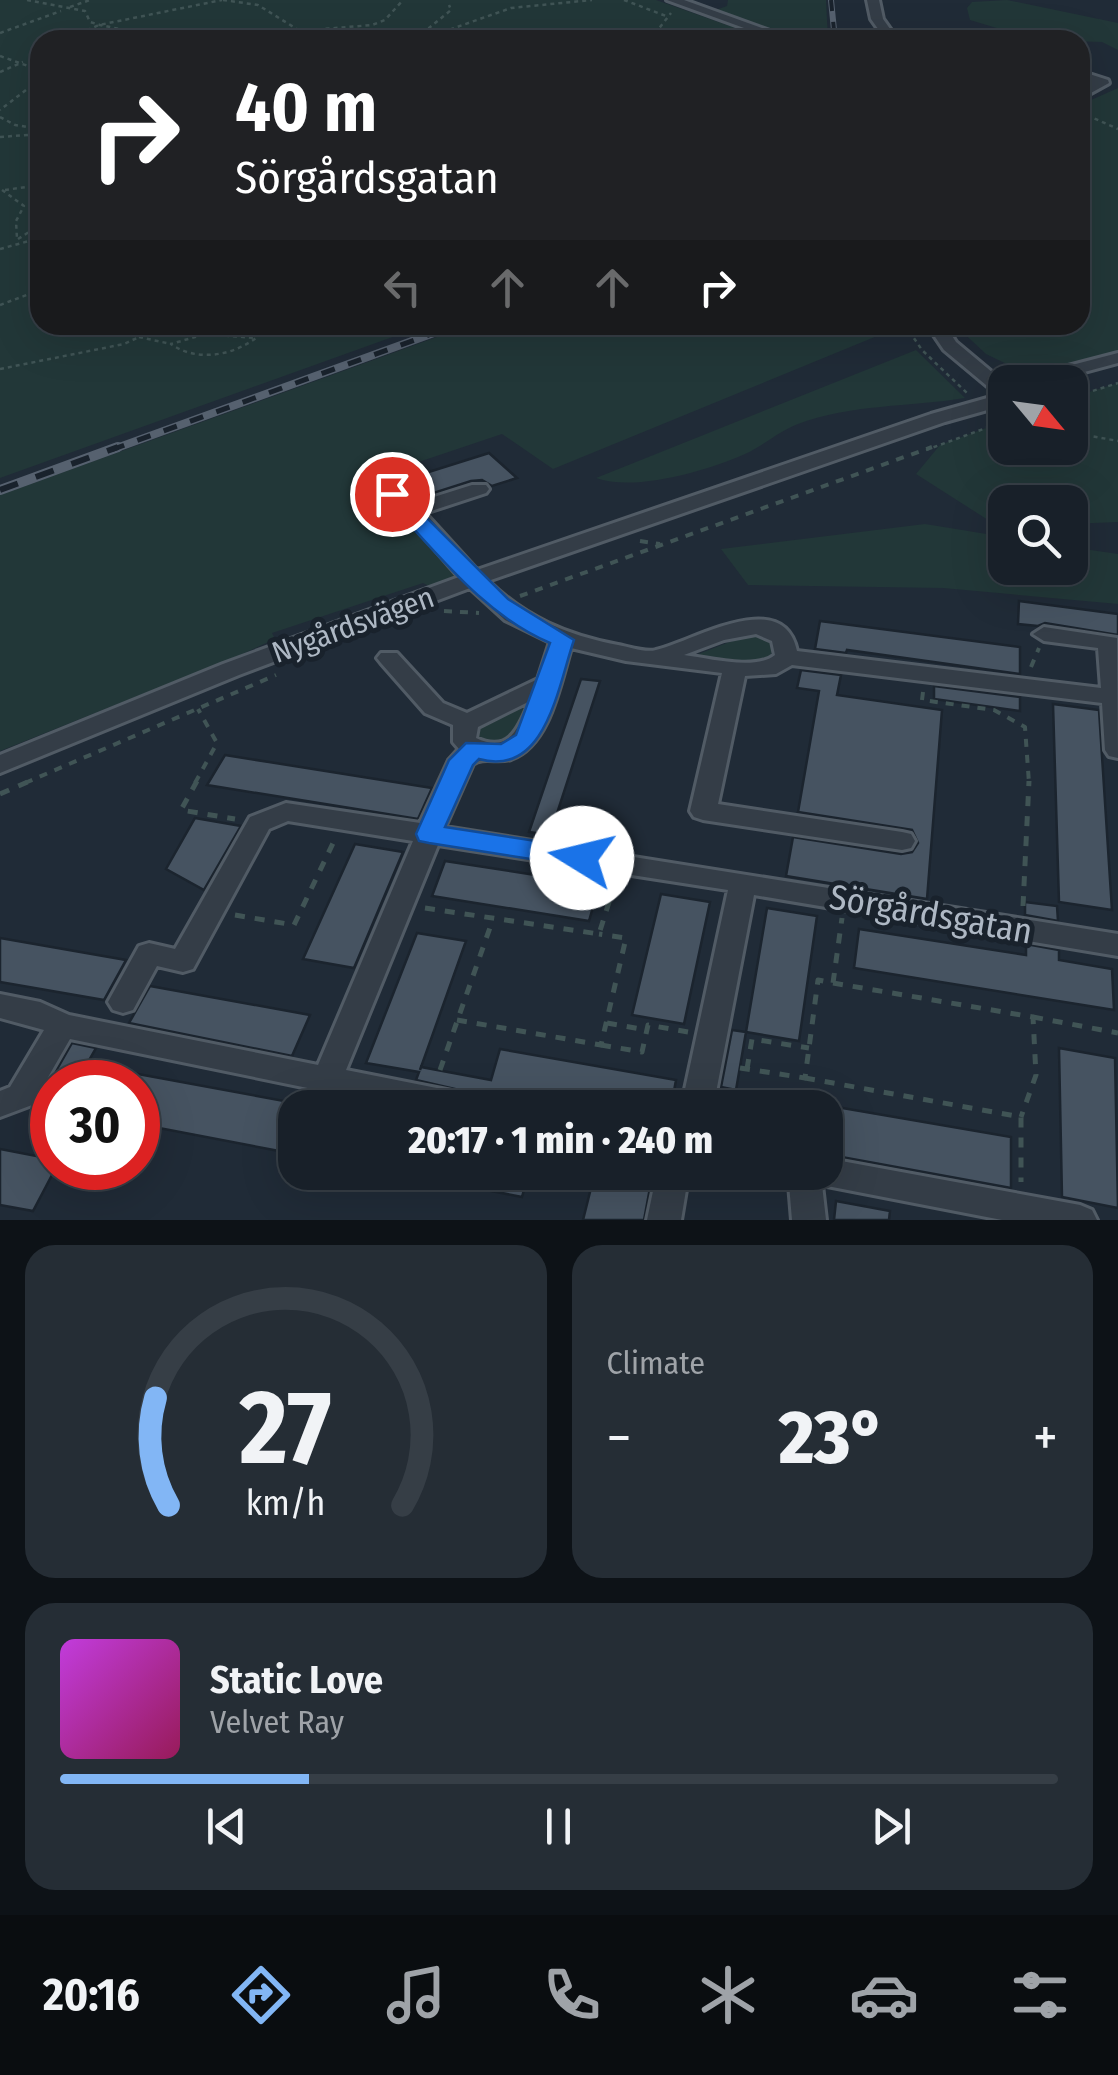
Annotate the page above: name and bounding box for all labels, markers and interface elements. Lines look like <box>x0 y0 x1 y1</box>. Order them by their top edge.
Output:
text: 40 m <box>235 66 377 150</box>
icon: right <box>70 70 200 200</box>
text: Sörgårdsgatan <box>235 151 499 205</box>
icon: left <box>375 260 430 315</box>
icon: ahead <box>480 260 535 315</box>
icon: ahead <box>585 260 640 315</box>
icon: right <box>690 260 745 315</box>
north arrow <box>988 365 1088 465</box>
map controls <box>988 365 1088 585</box>
pin <box>350 452 435 537</box>
icon: arrive <box>365 467 420 522</box>
button: search <box>988 485 1088 585</box>
street label: Nygårdsvägen <box>267 579 439 671</box>
position arrow <box>530 806 634 910</box>
street label: Sörgårdsgatan <box>826 876 1036 952</box>
speed limit sign: 30 <box>30 1060 160 1190</box>
text: 20:17 · 1 min · 240 m <box>408 1117 713 1163</box>
text: Climate <box>607 1344 705 1382</box>
text: 27 <box>239 1366 332 1491</box>
text: 23° <box>779 1393 885 1483</box>
text: − <box>607 1405 631 1471</box>
text: + <box>1033 1405 1058 1471</box>
text: km/h <box>246 1482 326 1524</box>
text: Static Love <box>210 1657 383 1703</box>
text: Velvet Ray <box>210 1703 344 1741</box>
icon: previous <box>199 1799 254 1854</box>
icon: pause <box>531 1799 586 1854</box>
icon: next <box>864 1799 919 1854</box>
icon: directions <box>226 1960 296 2030</box>
icon: music <box>381 1960 451 2030</box>
icon: phone <box>537 1960 607 2030</box>
icon: climate <box>693 1960 763 2030</box>
icon: car <box>849 1960 919 2030</box>
icon: filters <box>1005 1960 1075 2030</box>
text: 20:16 <box>43 1968 140 2022</box>

